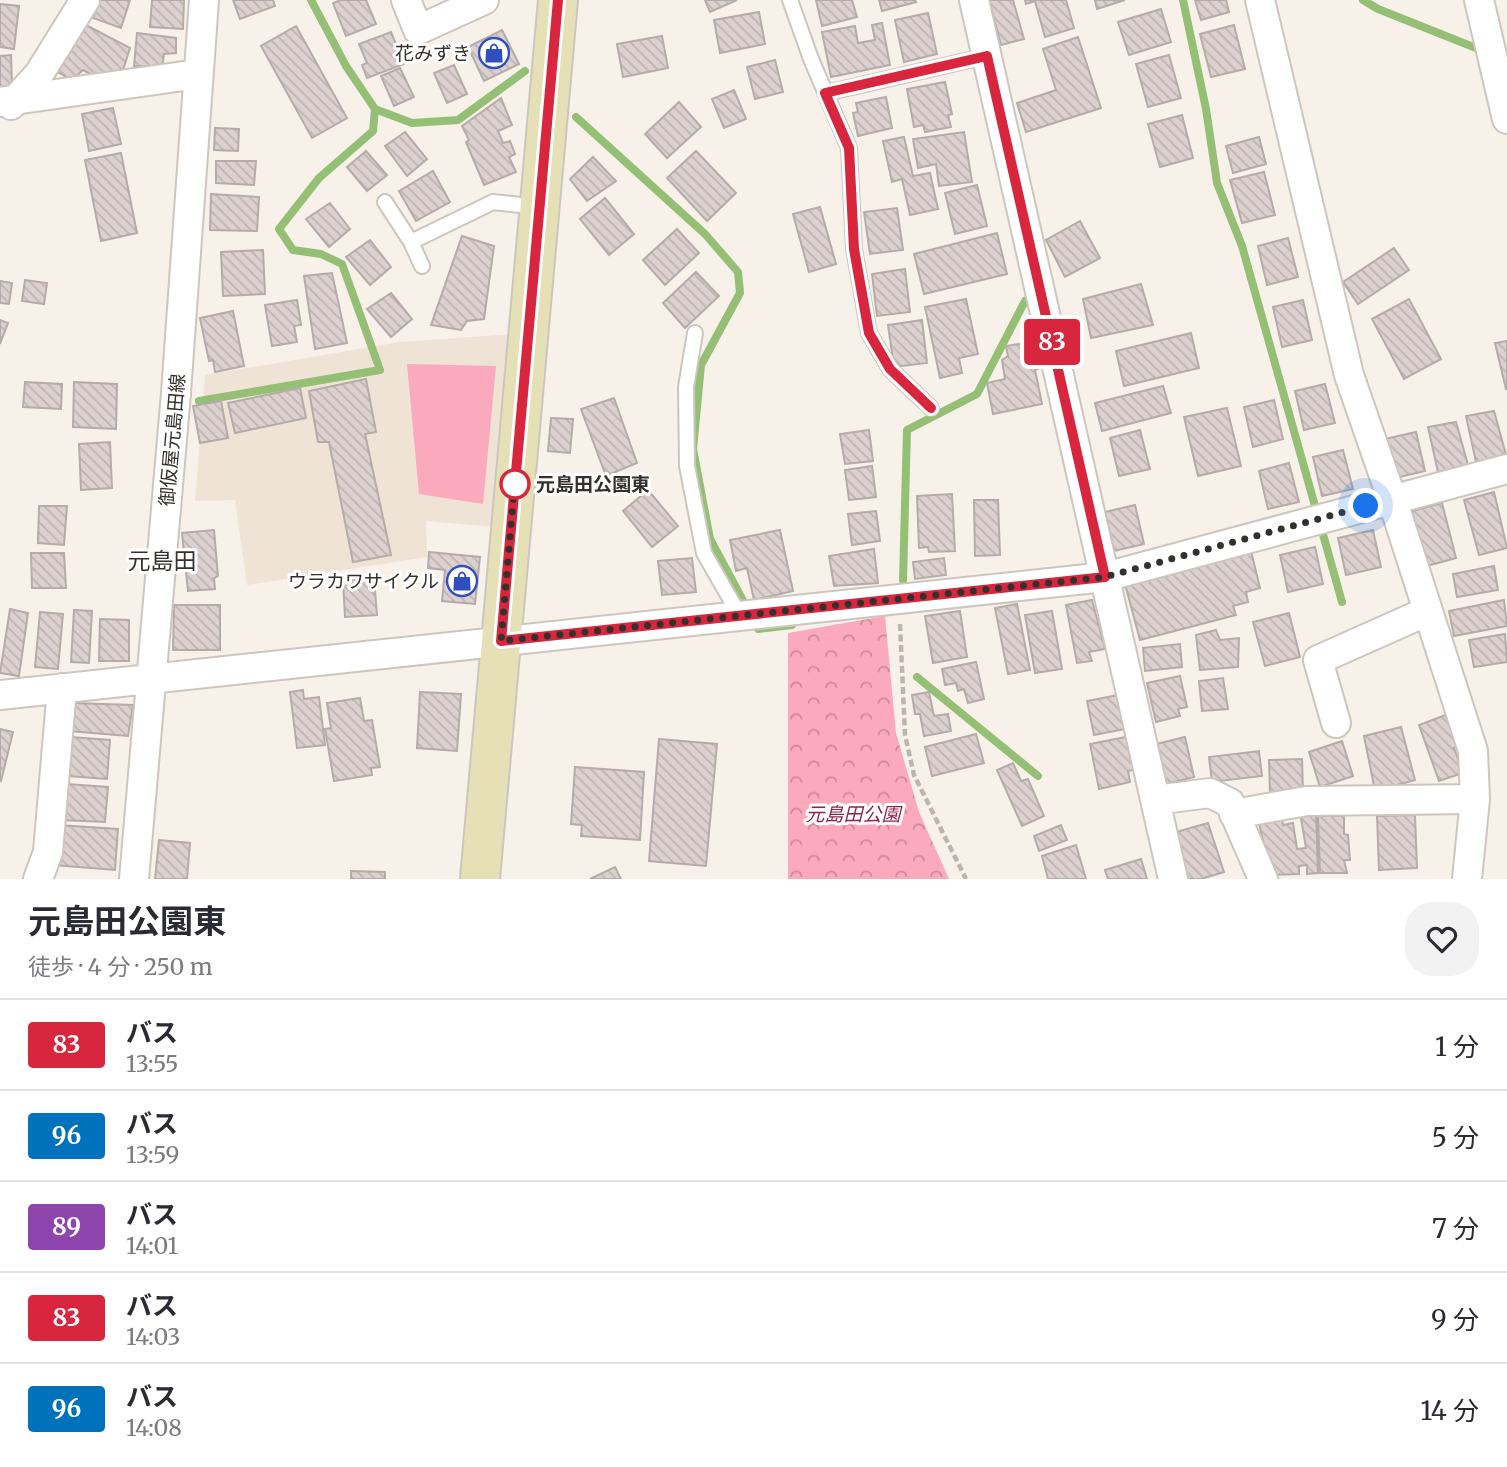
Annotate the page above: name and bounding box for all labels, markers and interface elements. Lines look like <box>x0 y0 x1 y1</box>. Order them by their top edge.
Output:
shop icon: 花みずき <box>477 36 511 70</box>
place label: 花みずき <box>395 41 471 65</box>
line badge: 83 <box>1020 319 1084 365</box>
text: 83 <box>1038 326 1066 357</box>
street label: 御仮屋元島田線 <box>154 373 190 507</box>
marker: 元島田公園東 <box>500 469 530 499</box>
place label: 元島田公園東 <box>536 472 650 496</box>
your location <box>1348 488 1383 523</box>
district label: 元島田 <box>128 546 197 575</box>
shop icon: ウラカワサイクル <box>445 564 479 598</box>
place label: ウラカワサイクル <box>288 569 439 593</box>
park label: 元島田公園 <box>805 802 903 826</box>
text: 元島田公園東 <box>28 901 226 942</box>
button: heart <box>1405 902 1479 976</box>
text: 徒歩 · 4 分 · 250 m <box>28 952 213 981</box>
text: バス <box>126 1016 178 1049</box>
text: 83 <box>53 1029 80 1060</box>
text: 1 分 <box>1435 1030 1479 1063</box>
text: 13:55 <box>126 1049 179 1078</box>
text: バス <box>126 1107 178 1140</box>
text: 96 <box>52 1120 81 1151</box>
text: 5 分 <box>1432 1121 1479 1154</box>
text: 13:59 <box>126 1140 179 1169</box>
text: バス <box>126 1198 178 1231</box>
text: 89 <box>52 1211 81 1242</box>
text: 7 分 <box>1432 1212 1479 1245</box>
text: 14:01 <box>126 1231 178 1260</box>
text: バス <box>126 1289 178 1322</box>
text: 83 <box>53 1302 80 1333</box>
text: 9 分 <box>1431 1303 1479 1336</box>
text: 14:03 <box>126 1322 180 1351</box>
text: バス <box>126 1380 178 1413</box>
text: 96 <box>52 1393 81 1424</box>
text: 14 分 <box>1421 1394 1479 1427</box>
text: 14:08 <box>126 1413 182 1442</box>

